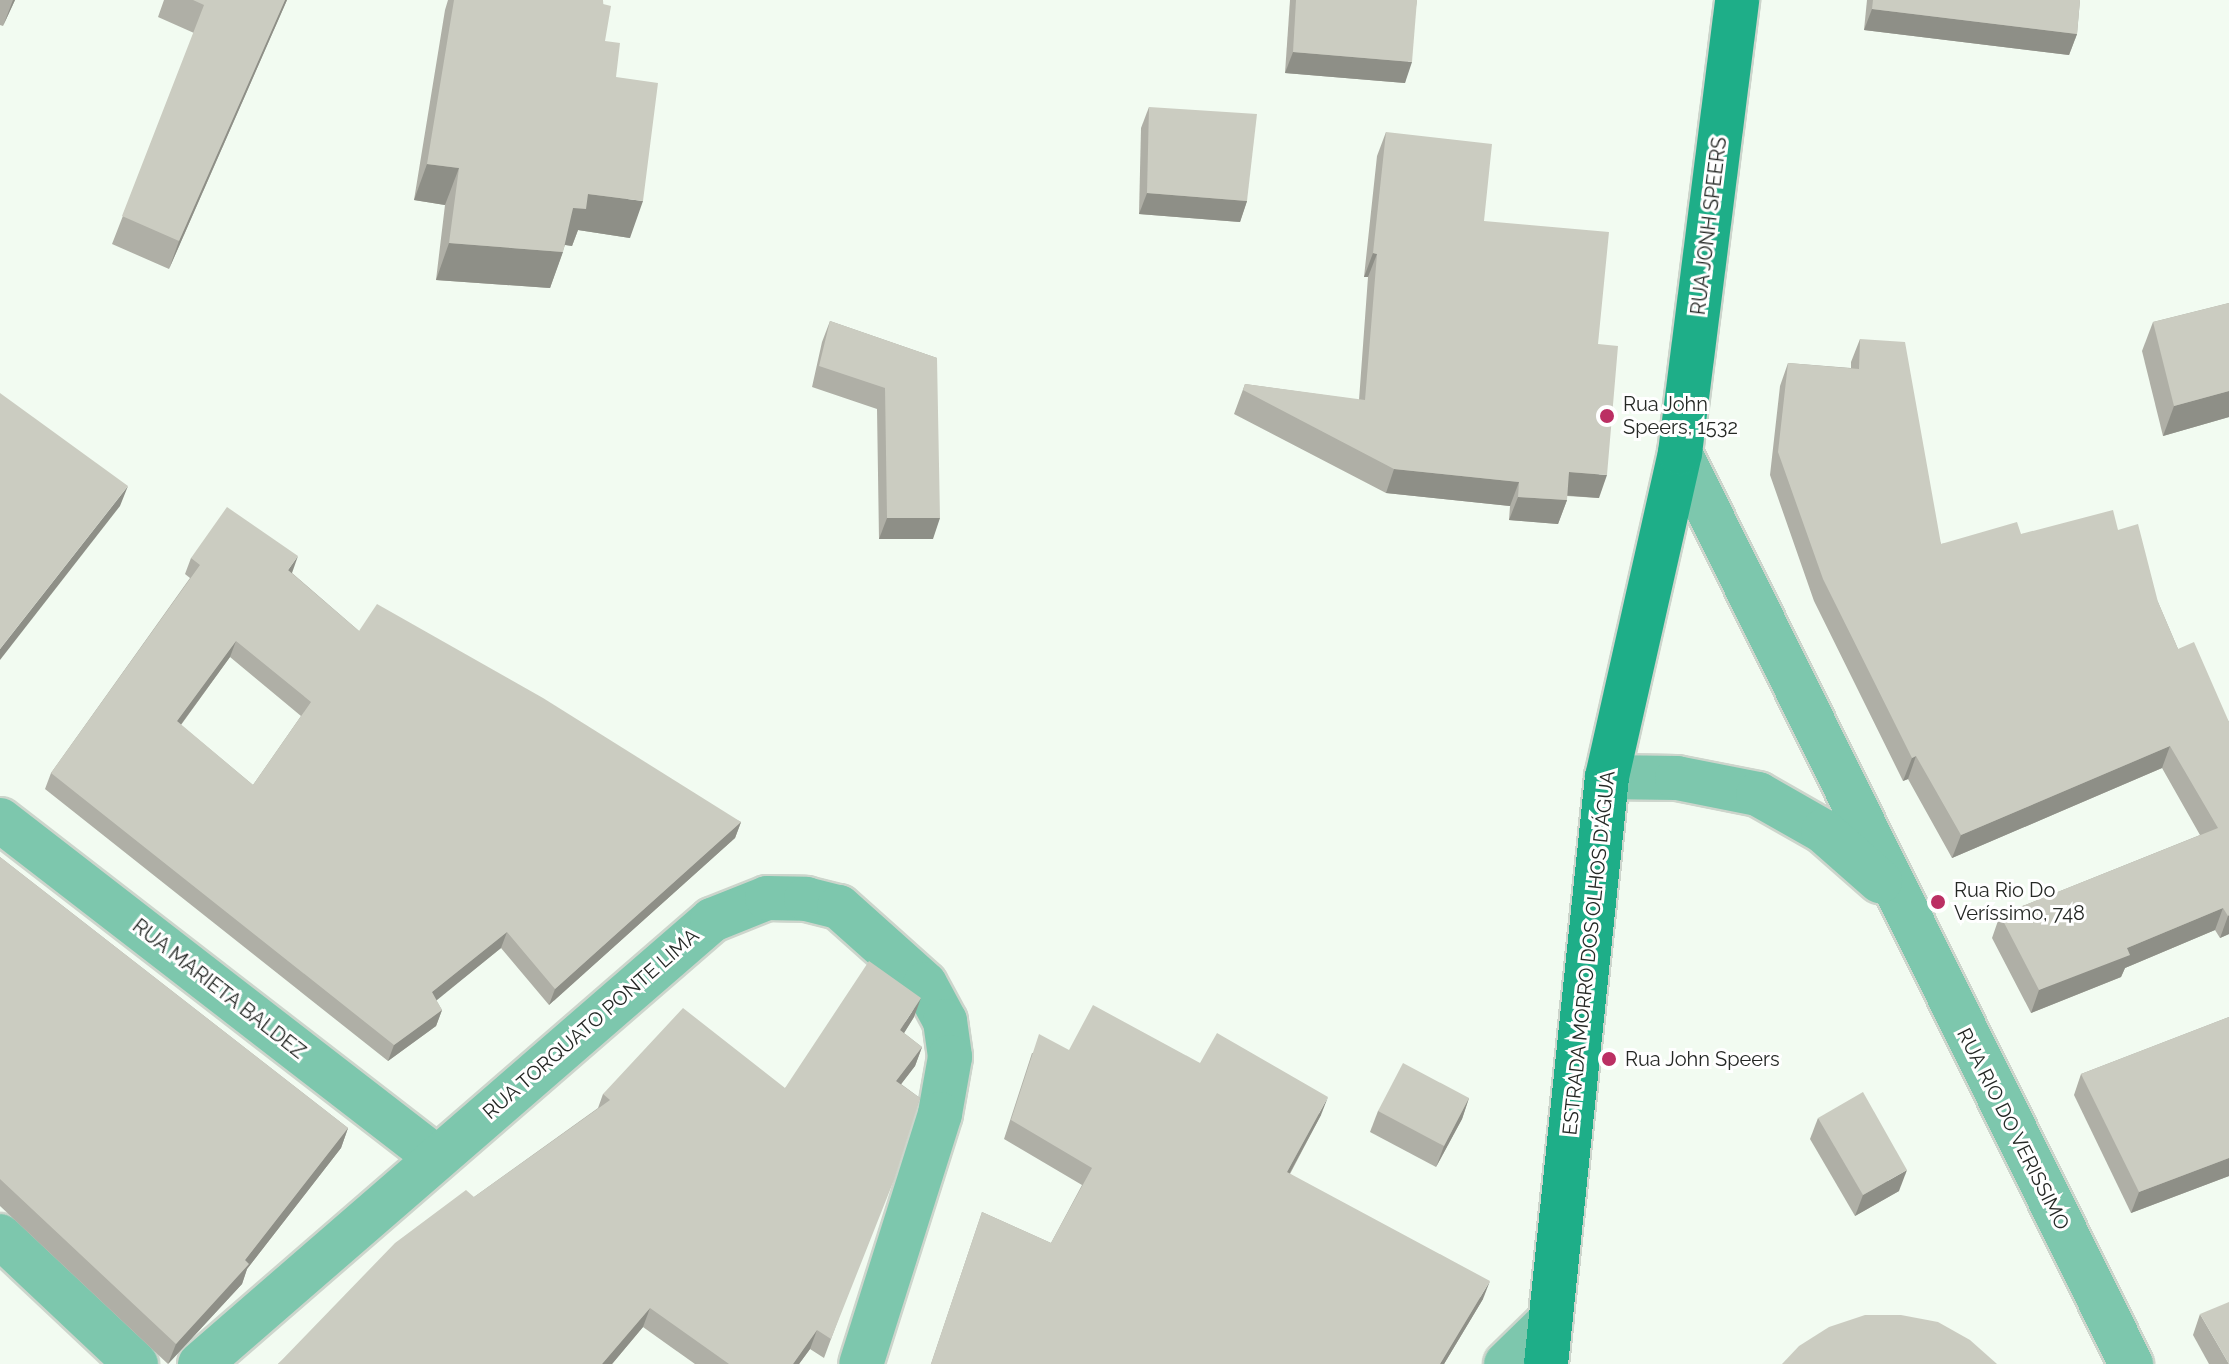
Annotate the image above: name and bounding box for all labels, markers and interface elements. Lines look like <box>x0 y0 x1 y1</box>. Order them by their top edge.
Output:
street label: RUA JONH SPEERS <box>1686 135 1732 317</box>
place label: Rua John Speers, 1532 <box>1623 392 1738 439</box>
marker: Rua John Speers, 1532 <box>1598 407 1616 425</box>
street label: ESTRADA MORRO DOS OLHOS D'ÁGUA <box>1558 769 1620 1137</box>
place label: Rua Rio Do Veríssimo, 748 <box>1954 878 2085 925</box>
marker: Rua Rio Do Veríssimo, 748 <box>1929 893 1947 911</box>
street label: RUA MARIETA BALDEZ <box>127 914 311 1064</box>
street label: RUA TORQUATO PONTE LIMA <box>478 923 704 1125</box>
street label: RUA RIO DO VERISSIMO <box>1951 1024 2075 1234</box>
place label: Rua John Speers <box>1625 1047 1780 1071</box>
marker: Rua John Speers <box>1600 1050 1618 1068</box>

